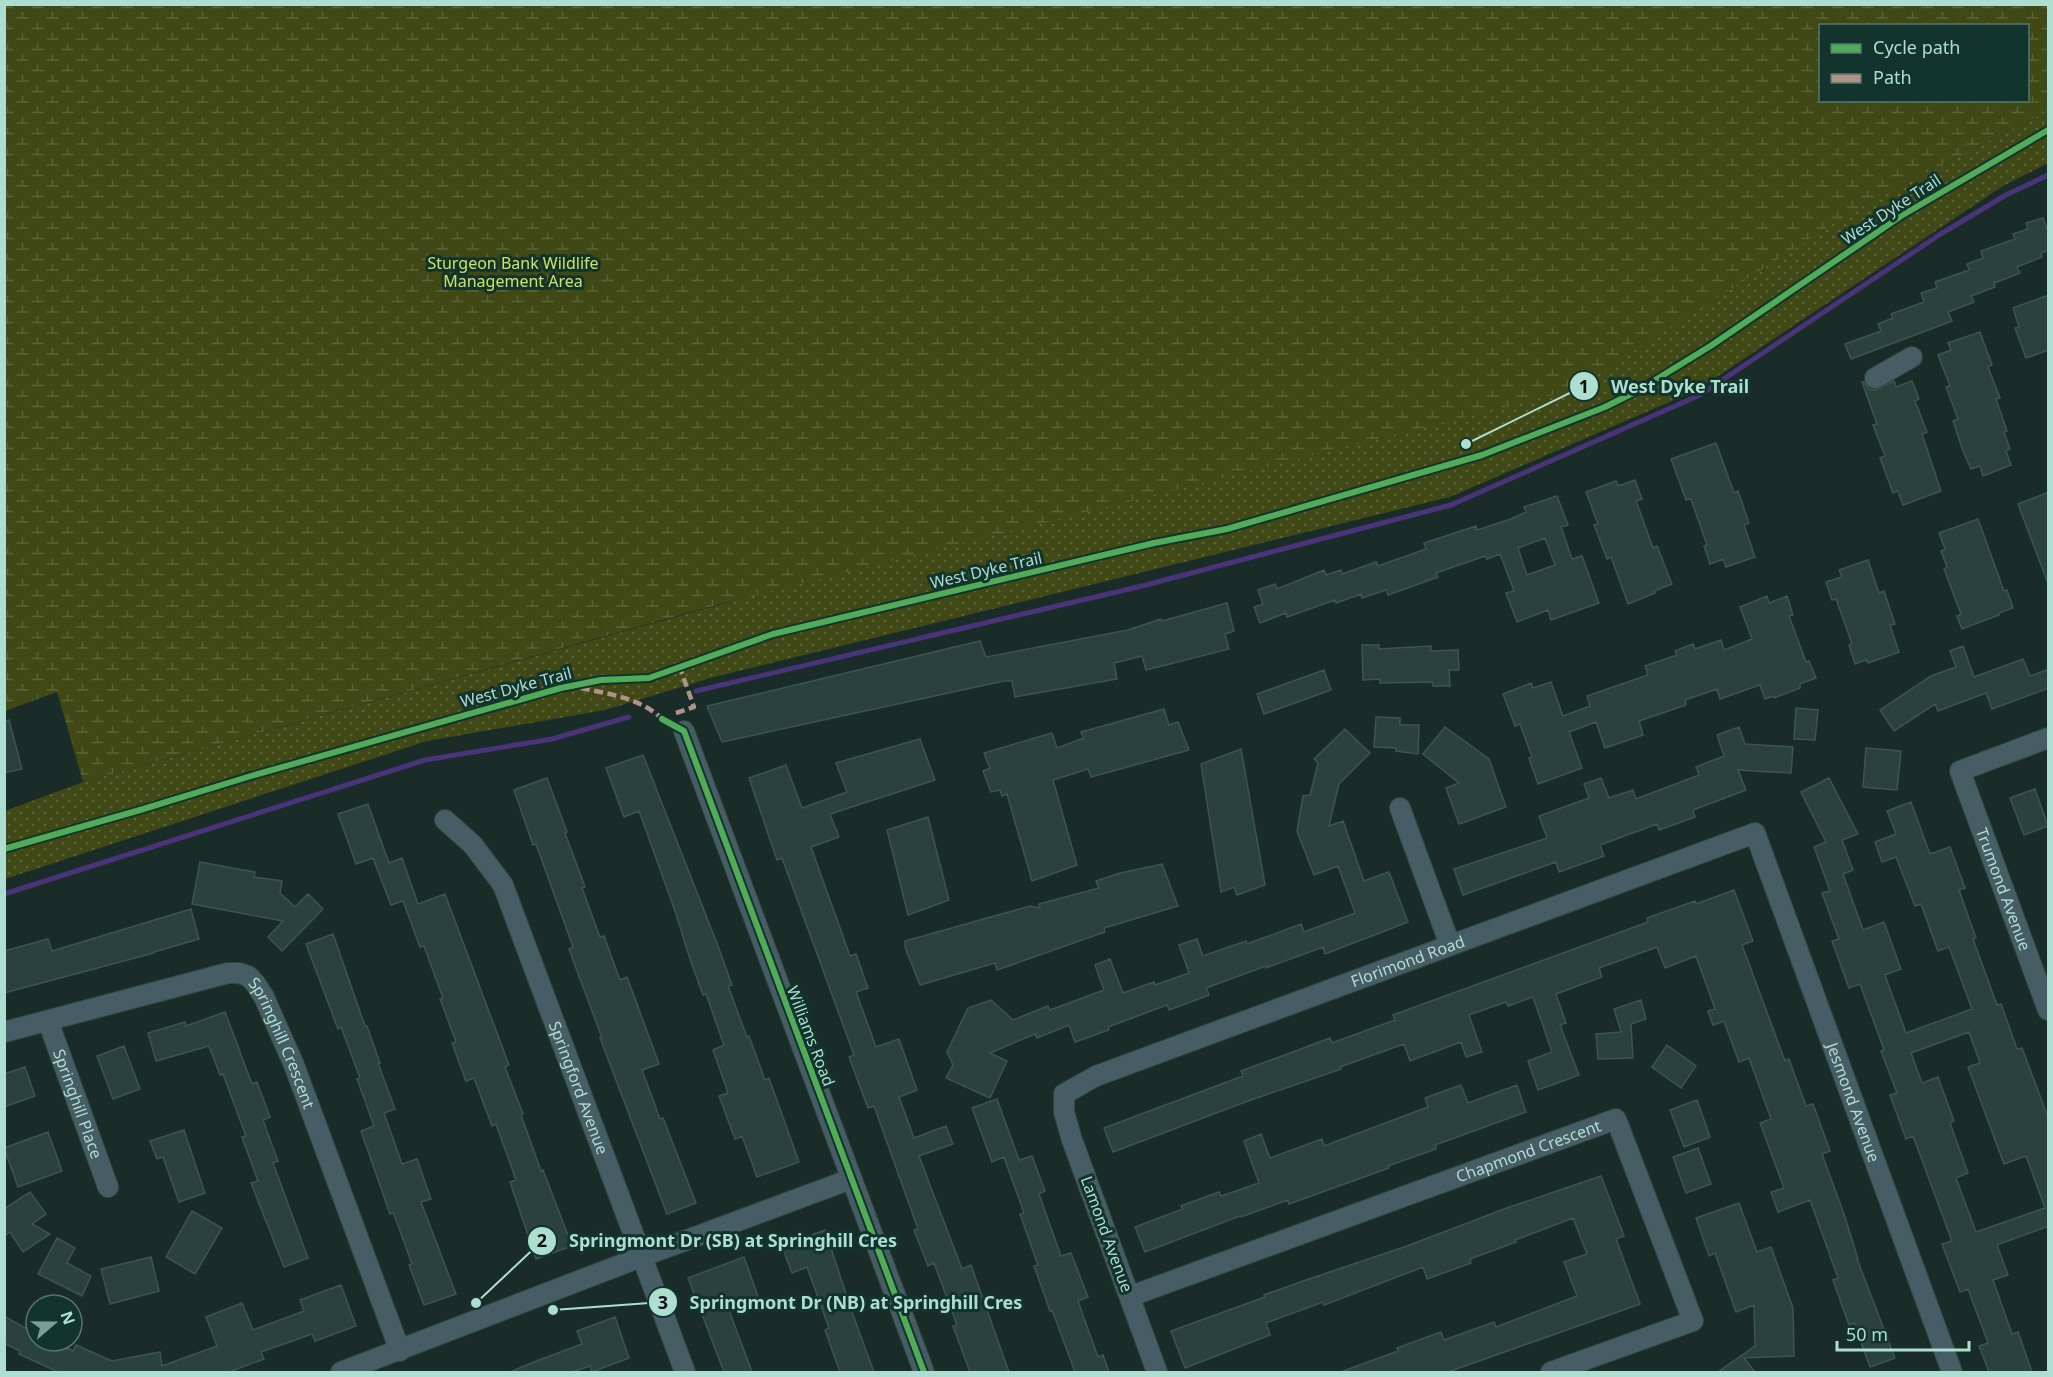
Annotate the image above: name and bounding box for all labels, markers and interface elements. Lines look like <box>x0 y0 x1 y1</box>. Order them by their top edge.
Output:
legend <box>1819 24 2029 102</box>
text: Cycle path <box>1873 35 1960 59</box>
text: Path <box>1873 65 1912 89</box>
street label: West Dyke Trail <box>1837 169 1945 249</box>
park label: Sturgeon Bank Wildlife Management Area <box>427 252 599 292</box>
callout: West Dyke Trail <box>1569 368 1761 404</box>
text: 1 <box>1579 374 1589 398</box>
text: West Dyke Trail <box>1611 374 1749 398</box>
street label: West Dyke Trail <box>928 546 1044 594</box>
street label: West Dyke Trail <box>458 662 574 712</box>
street label: Trumond Avenue <box>1971 825 2036 954</box>
street label: Florimond Road <box>1348 930 1468 992</box>
street label: Springhill Crescent <box>244 972 320 1112</box>
street label: Williams Road <box>782 983 840 1089</box>
street label: Springford Avenue <box>544 1018 614 1158</box>
street label: Jesmond Avenue <box>1821 1038 1885 1165</box>
street label: Springhill Place <box>48 1046 108 1162</box>
street label: Chapmond Crescent <box>1453 1114 1604 1188</box>
street label: Lamond Avenue <box>1076 1173 1138 1295</box>
callout: Springmont Dr (SB) at Springhill Cres <box>527 1223 909 1259</box>
text: 2 <box>537 1228 547 1252</box>
text: Springmont Dr (SB) at Springhill Cres <box>569 1228 897 1252</box>
callout: Springmont Dr (NB) at Springhill Cres <box>648 1284 1034 1320</box>
text: 3 <box>658 1290 668 1314</box>
text: Springmont Dr (NB) at Springhill Cres <box>690 1290 1022 1314</box>
north arrow <box>24 1293 84 1353</box>
text: N <box>56 1308 81 1328</box>
scale bar <box>1837 1314 1969 1352</box>
text: 50 m <box>1846 1322 1888 1346</box>

